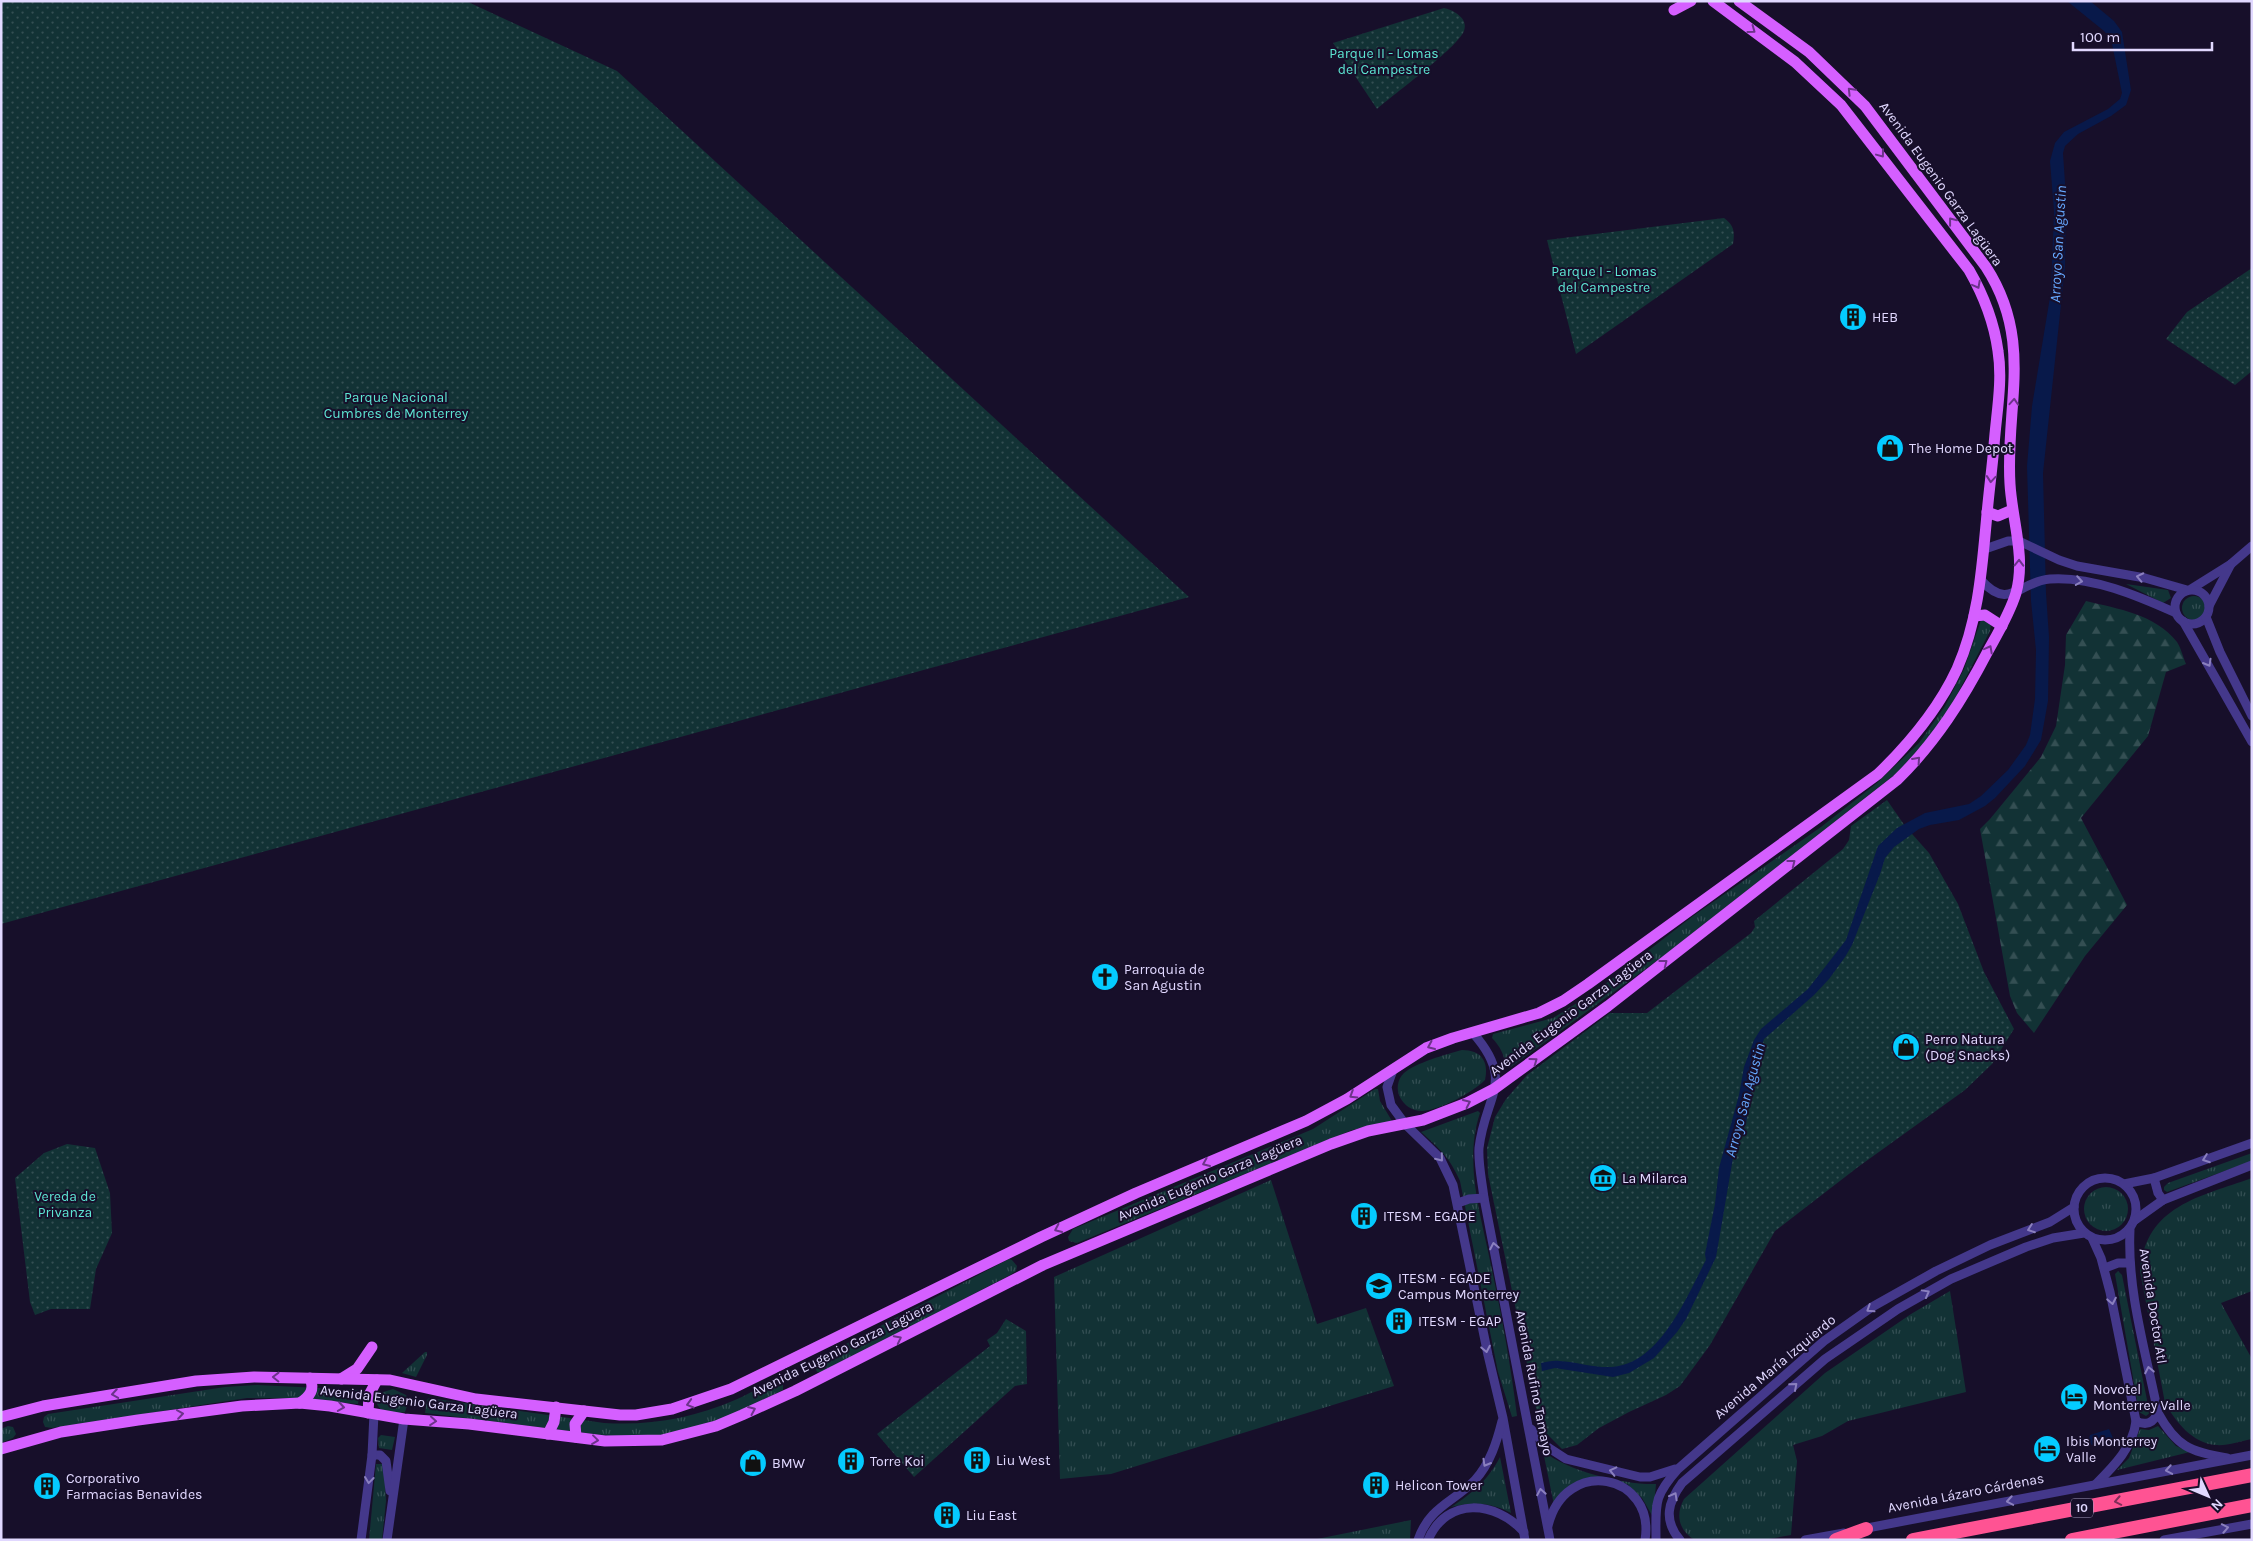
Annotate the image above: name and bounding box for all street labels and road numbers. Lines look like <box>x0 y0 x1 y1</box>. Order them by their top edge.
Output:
street label: Avenida Eugenio Garza Lagüera <box>1876 99 2006 269</box>
street label: Avenida Eugenio Garza Lagüera <box>1486 946 1656 1080</box>
street label: Avenida Eugenio Garza Lagüera <box>1115 1131 1305 1225</box>
street label: Avenida Doctor Atl <box>2135 1247 2171 1365</box>
street label: Avenida Eugenio Garza Lagüera <box>749 1298 935 1400</box>
street label: Avenida Rufino Tamayo <box>1512 1309 1556 1457</box>
street label: Avenida María Izquierdo <box>1711 1311 1839 1423</box>
street label: Avenida Eugenio Garza Lagüera <box>319 1381 519 1423</box>
street label: Avenida Lázaro Cárdenas <box>1886 1469 2046 1517</box>
road number: 10 <box>2071 1499 2093 1518</box>

